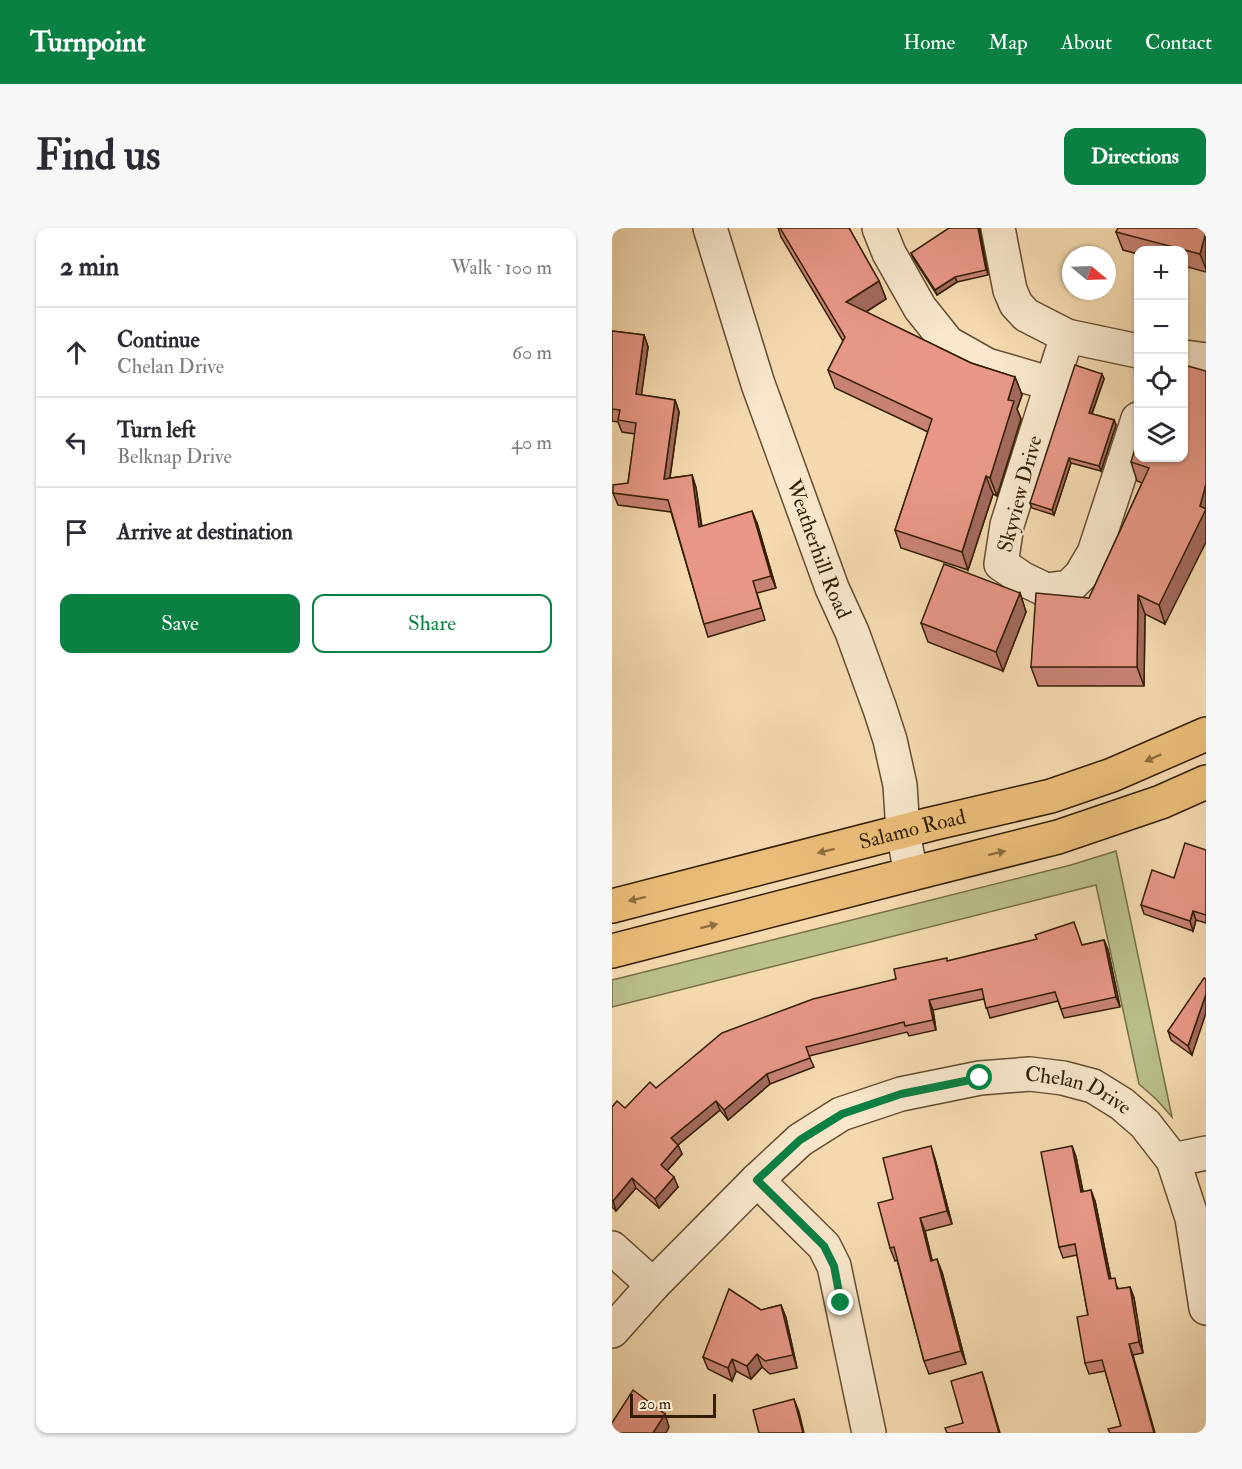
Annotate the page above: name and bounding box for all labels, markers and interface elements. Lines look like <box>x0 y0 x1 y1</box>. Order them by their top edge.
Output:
text: Turnpoint <box>30 25 146 60</box>
text: Home <box>903 29 955 56</box>
text: Map <box>988 29 1028 56</box>
text: About <box>1061 29 1112 56</box>
text: Contact <box>1145 29 1212 56</box>
button: Directions <box>1064 128 1206 185</box>
text: Find us <box>36 130 160 182</box>
north arrow <box>1062 246 1116 300</box>
map controls <box>1134 246 1188 462</box>
button: + <box>1134 246 1188 300</box>
text: 2 min <box>60 251 119 283</box>
text: Walk · 100 m <box>451 255 552 280</box>
button: − <box>1134 300 1188 354</box>
text: Continue <box>117 326 200 354</box>
icon: ahead <box>60 336 93 369</box>
text: 60 m <box>512 340 552 365</box>
text: Chelan Drive <box>117 354 224 379</box>
button: locate <box>1134 354 1188 408</box>
button: layers <box>1134 408 1188 462</box>
text: Turn left <box>117 416 196 444</box>
icon: left <box>60 426 93 459</box>
text: 40 m <box>511 430 552 455</box>
street label: Skyview Drive <box>991 432 1049 555</box>
text: Belknap Drive <box>117 444 232 469</box>
street label: Weatherhill Road <box>780 475 858 624</box>
icon: arrive <box>60 516 93 549</box>
text: Arrive at destination <box>117 518 293 546</box>
button: Save <box>60 594 300 653</box>
button: Share <box>312 594 552 653</box>
one-way arrow <box>1144 754 1161 763</box>
street label: Salamo Road <box>856 803 969 855</box>
one-way arrow <box>817 847 835 857</box>
one-way arrow <box>987 848 1006 858</box>
one-way arrow <box>628 895 646 905</box>
one-way arrow <box>700 920 718 930</box>
street label: Chelan Drive <box>1023 1060 1138 1120</box>
route start <box>966 1064 992 1090</box>
route end <box>827 1289 853 1315</box>
scale bar <box>630 1391 716 1418</box>
text: 20 m <box>639 1394 671 1414</box>

